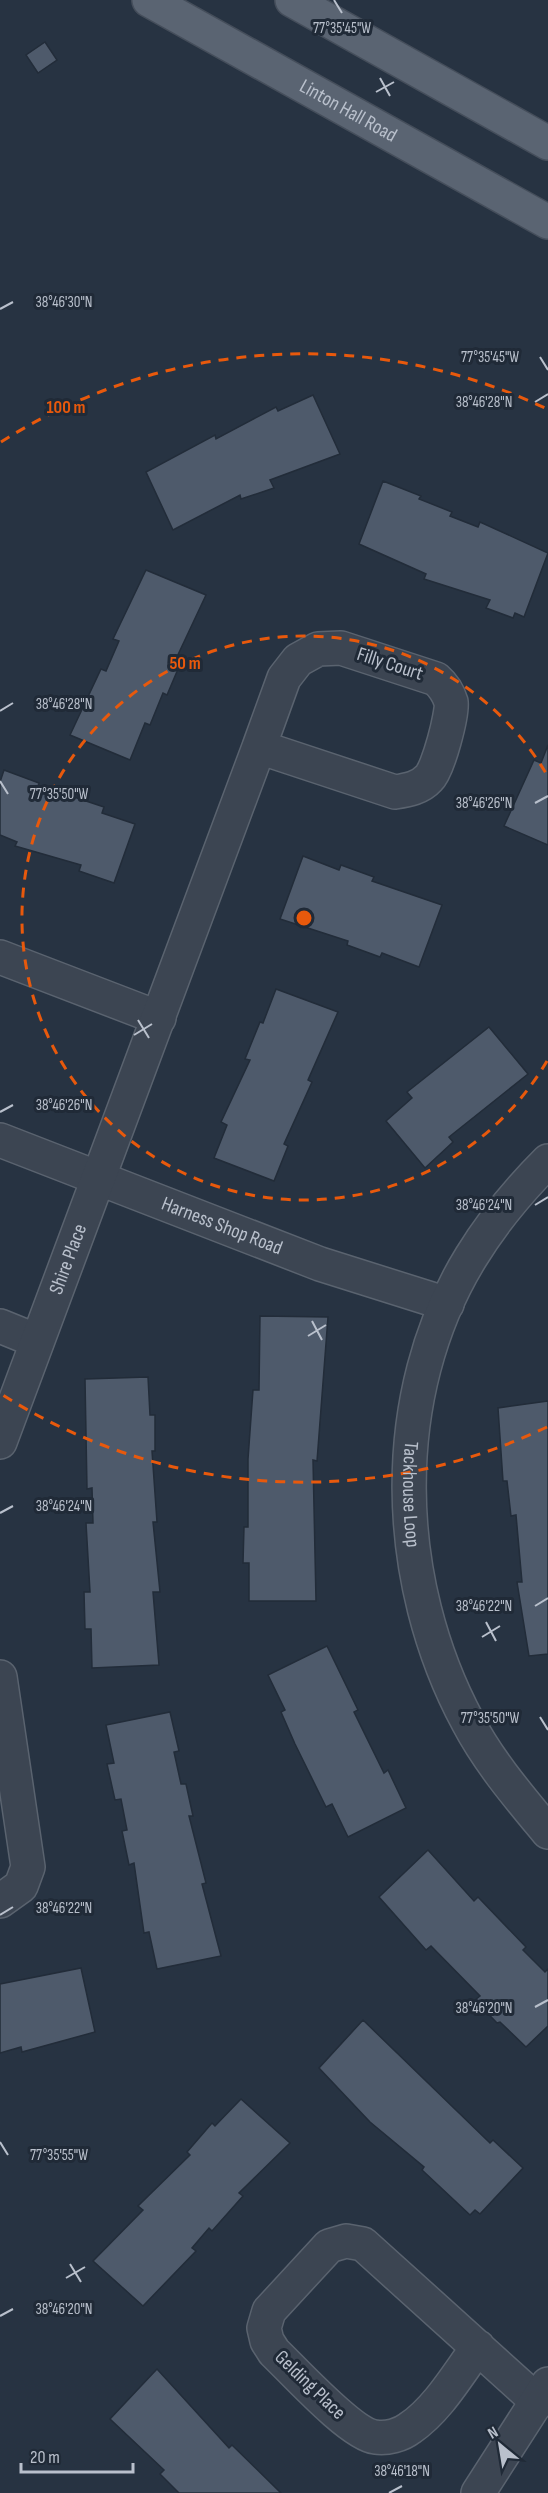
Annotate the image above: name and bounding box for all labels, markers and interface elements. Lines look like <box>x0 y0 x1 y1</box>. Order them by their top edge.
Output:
text: 77°35'45"W <box>313 19 371 38</box>
street label: Linton Hall Road <box>295 74 401 148</box>
text: 38°46'30"N <box>36 293 92 312</box>
text: 77°35'45"W <box>461 348 519 367</box>
text: 38°46'28"N <box>456 393 512 412</box>
text: 100 m <box>47 397 86 418</box>
street label: Filly Court <box>354 642 426 686</box>
text: 50 m <box>169 653 201 674</box>
text: 38°46'28"N <box>36 695 92 714</box>
text: 77°35'50"W <box>30 785 89 804</box>
text: 38°46'26"N <box>456 794 512 813</box>
centre of rings <box>294 908 314 928</box>
text: 38°46'26"N <box>36 1096 92 1115</box>
street label: Harness Shop Road <box>158 1192 286 1260</box>
text: 38°46'24"N <box>456 1196 512 1215</box>
street label: Shire Place <box>44 1221 92 1298</box>
street label: Tackhouse Loop <box>397 1441 425 1549</box>
text: 38°46'24"N <box>36 1497 92 1516</box>
text: 38°46'22"N <box>456 1597 512 1616</box>
text: 77°35'50"W <box>461 1709 520 1728</box>
text: 38°46'22"N <box>36 1899 92 1918</box>
text: 38°46'20"N <box>456 1999 512 2018</box>
text: 77°35'55"W <box>30 2146 88 2165</box>
text: 38°46'20"N <box>36 2300 92 2319</box>
street label: Gelding Place <box>270 2345 350 2425</box>
north arrow <box>470 2415 530 2475</box>
text: N <box>485 2423 502 2444</box>
scale bar <box>21 2436 134 2474</box>
text: 20 m <box>30 2447 60 2468</box>
text: 38°46'18"N <box>374 2462 430 2481</box>

